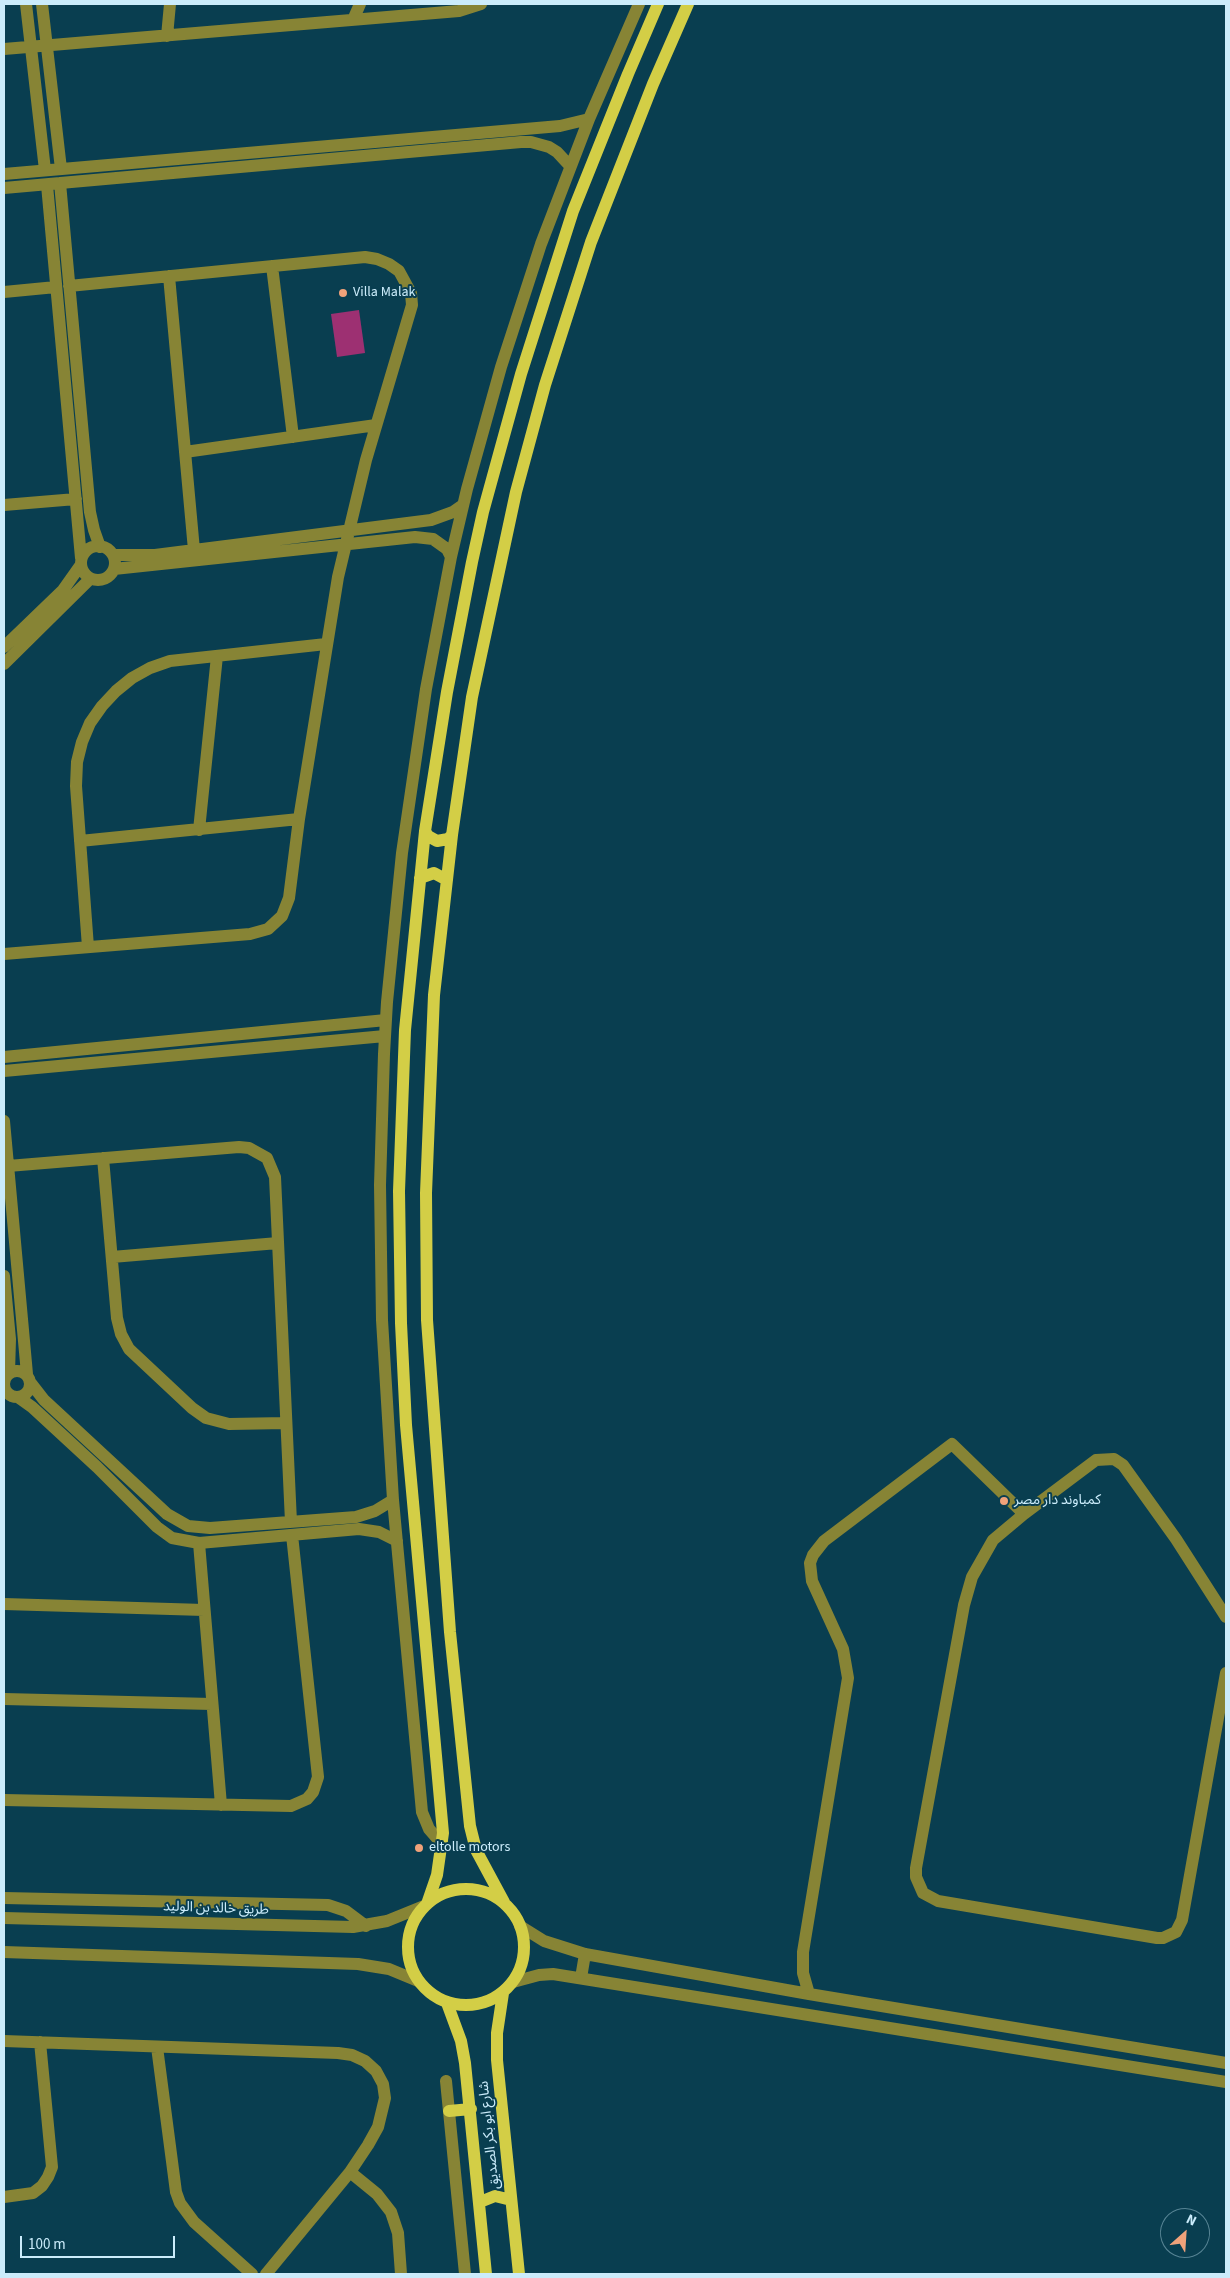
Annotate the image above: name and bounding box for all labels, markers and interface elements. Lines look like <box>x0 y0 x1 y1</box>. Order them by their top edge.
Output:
place label: Villa Malak <box>353 285 415 301</box>
marker: Villa Malak <box>337 287 349 299</box>
place label: كمباوند دار مصر <box>1014 1493 1101 1509</box>
marker: كمباوند دار مصر <box>998 1495 1010 1507</box>
place label: eltolle motors <box>429 1840 510 1856</box>
marker: eltolle motors <box>413 1842 425 1854</box>
street label: طريق خالد بن الوليد <box>163 1899 269 1919</box>
street label: شارع ابو بكر الصديق <box>476 2080 504 2190</box>
north arrow <box>1160 2208 1210 2258</box>
text: N <box>1183 2209 1200 2231</box>
scale bar <box>22 2226 178 2258</box>
text: 100 m <box>28 2234 66 2255</box>

